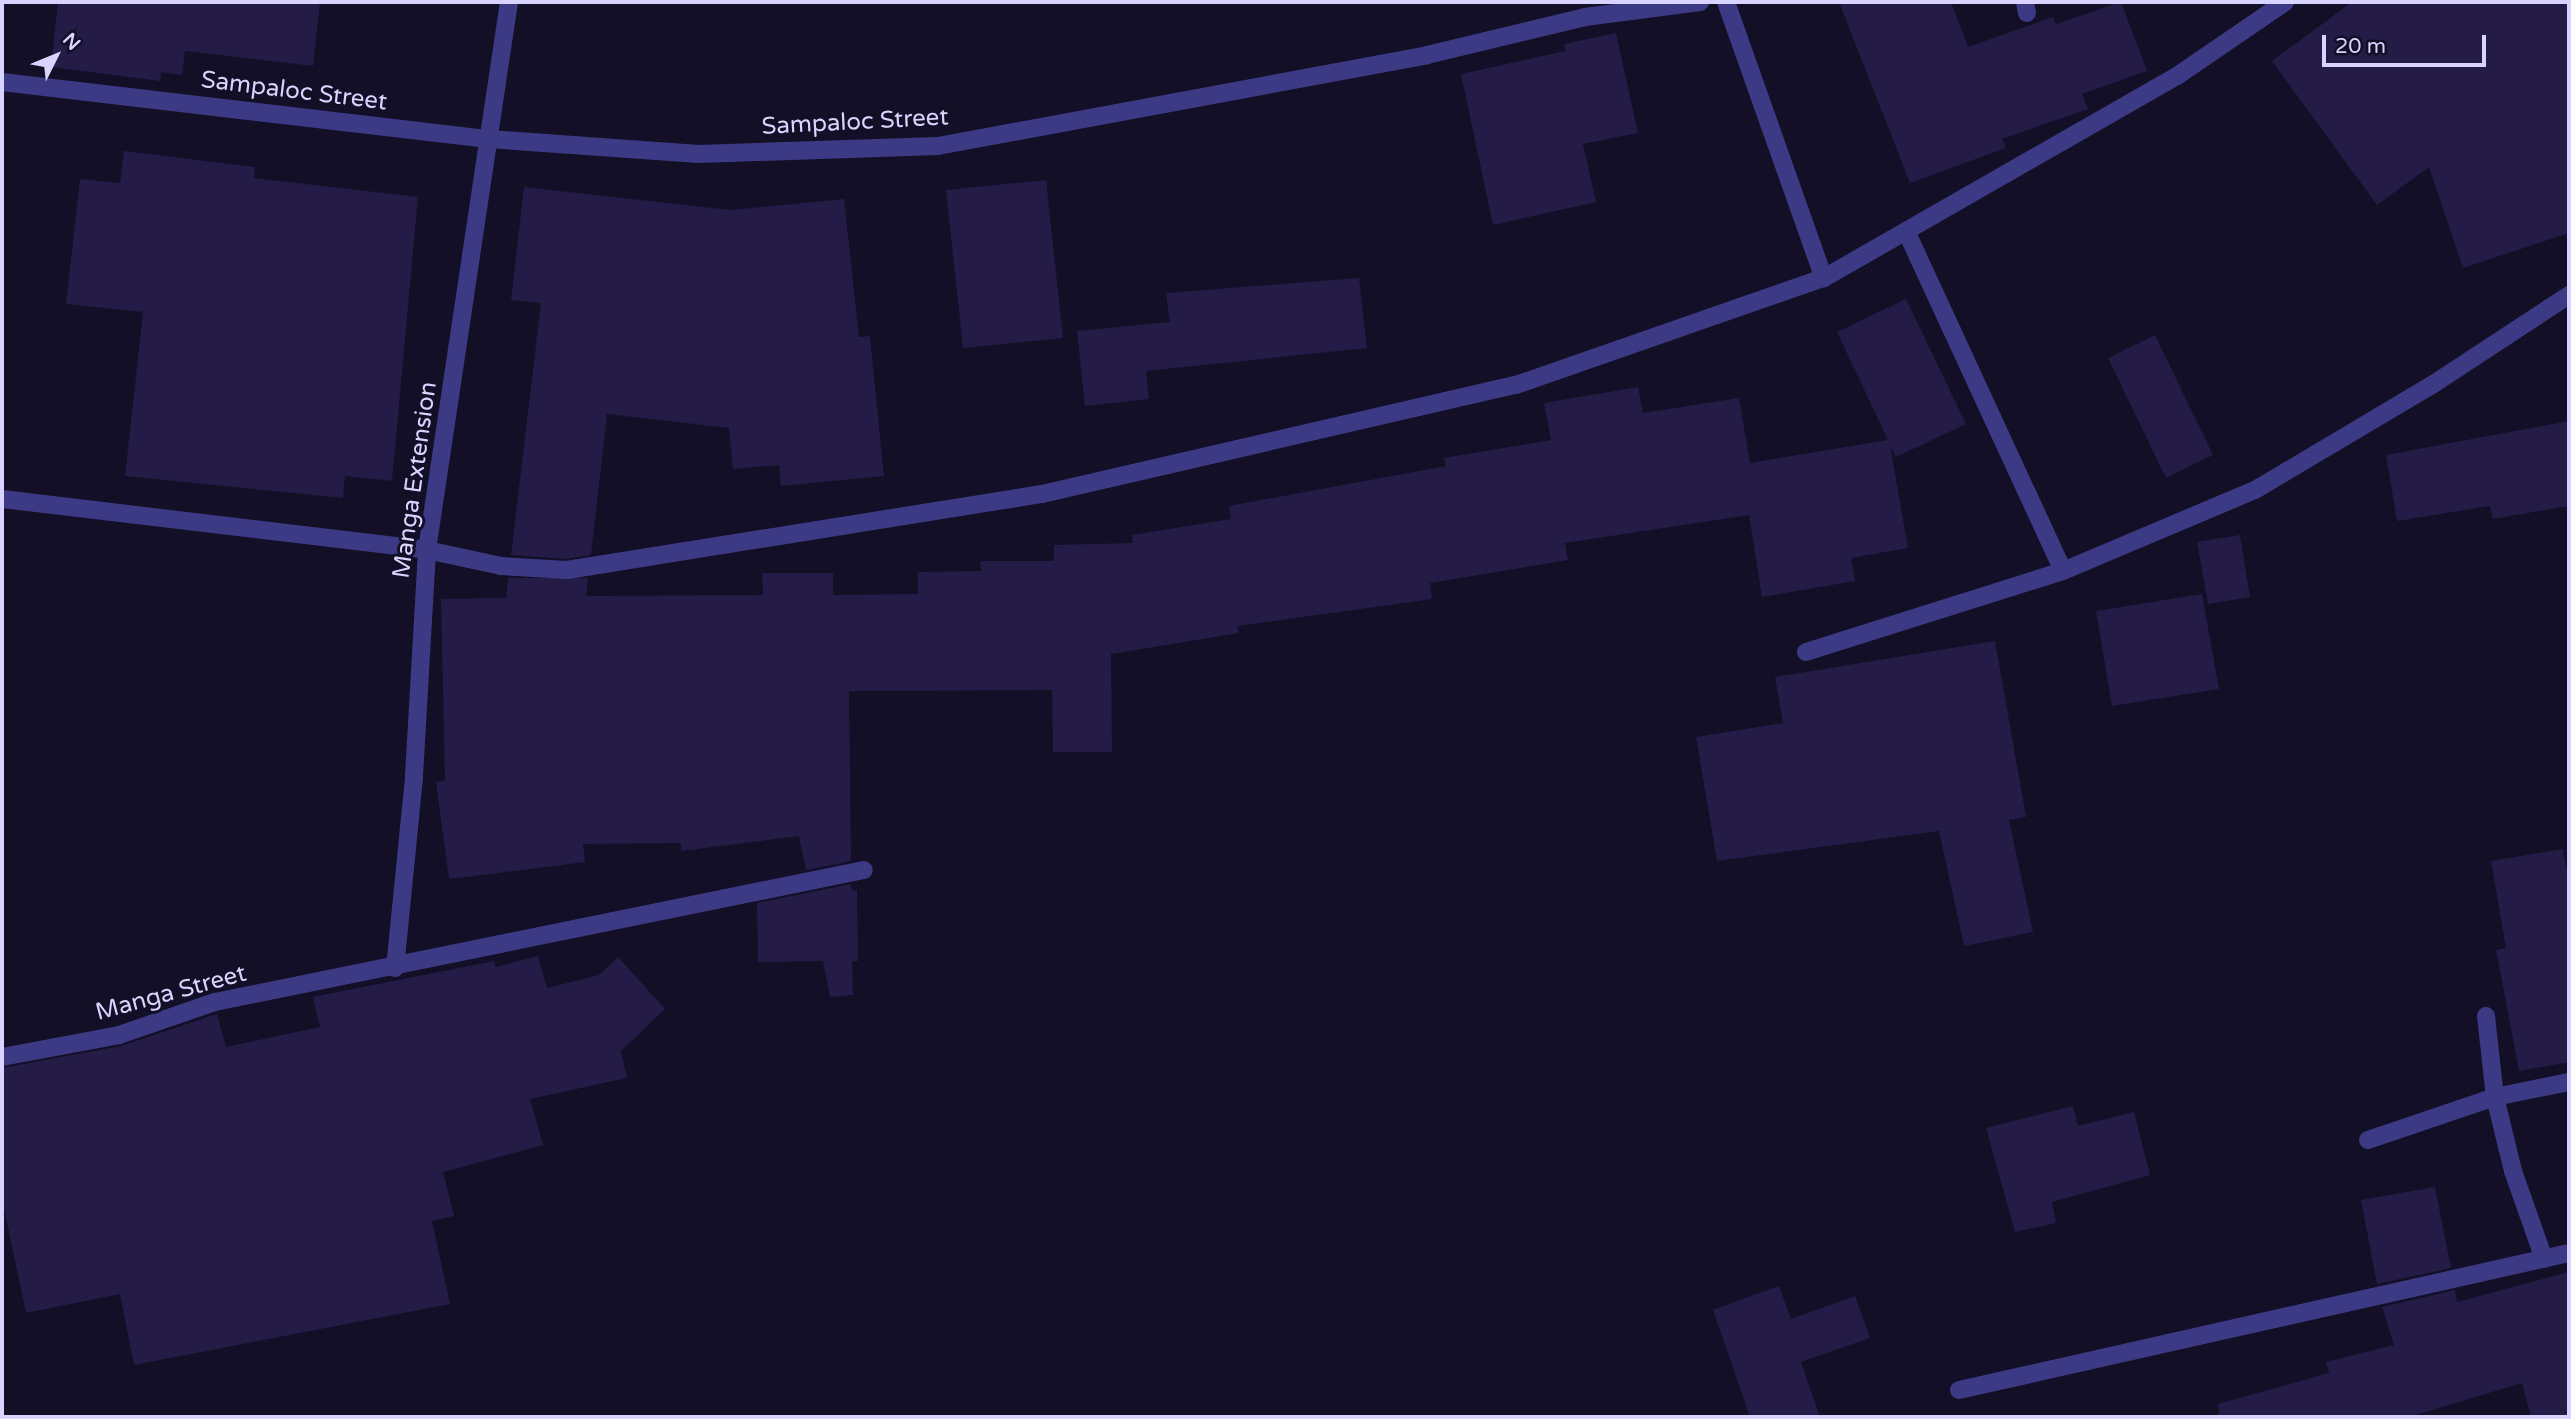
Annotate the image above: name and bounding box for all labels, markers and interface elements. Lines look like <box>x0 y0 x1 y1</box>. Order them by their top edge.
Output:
north arrow <box>21 21 91 91</box>
scale bar <box>2326 21 2490 65</box>
text: N <box>58 29 85 55</box>
text: 20 m <box>2335 34 2386 59</box>
street label: Sampaloc Street <box>199 65 389 117</box>
street label: Sampaloc Street <box>761 103 949 141</box>
street label: Manga Extension <box>387 380 443 580</box>
street label: Manga Street <box>93 959 249 1027</box>

